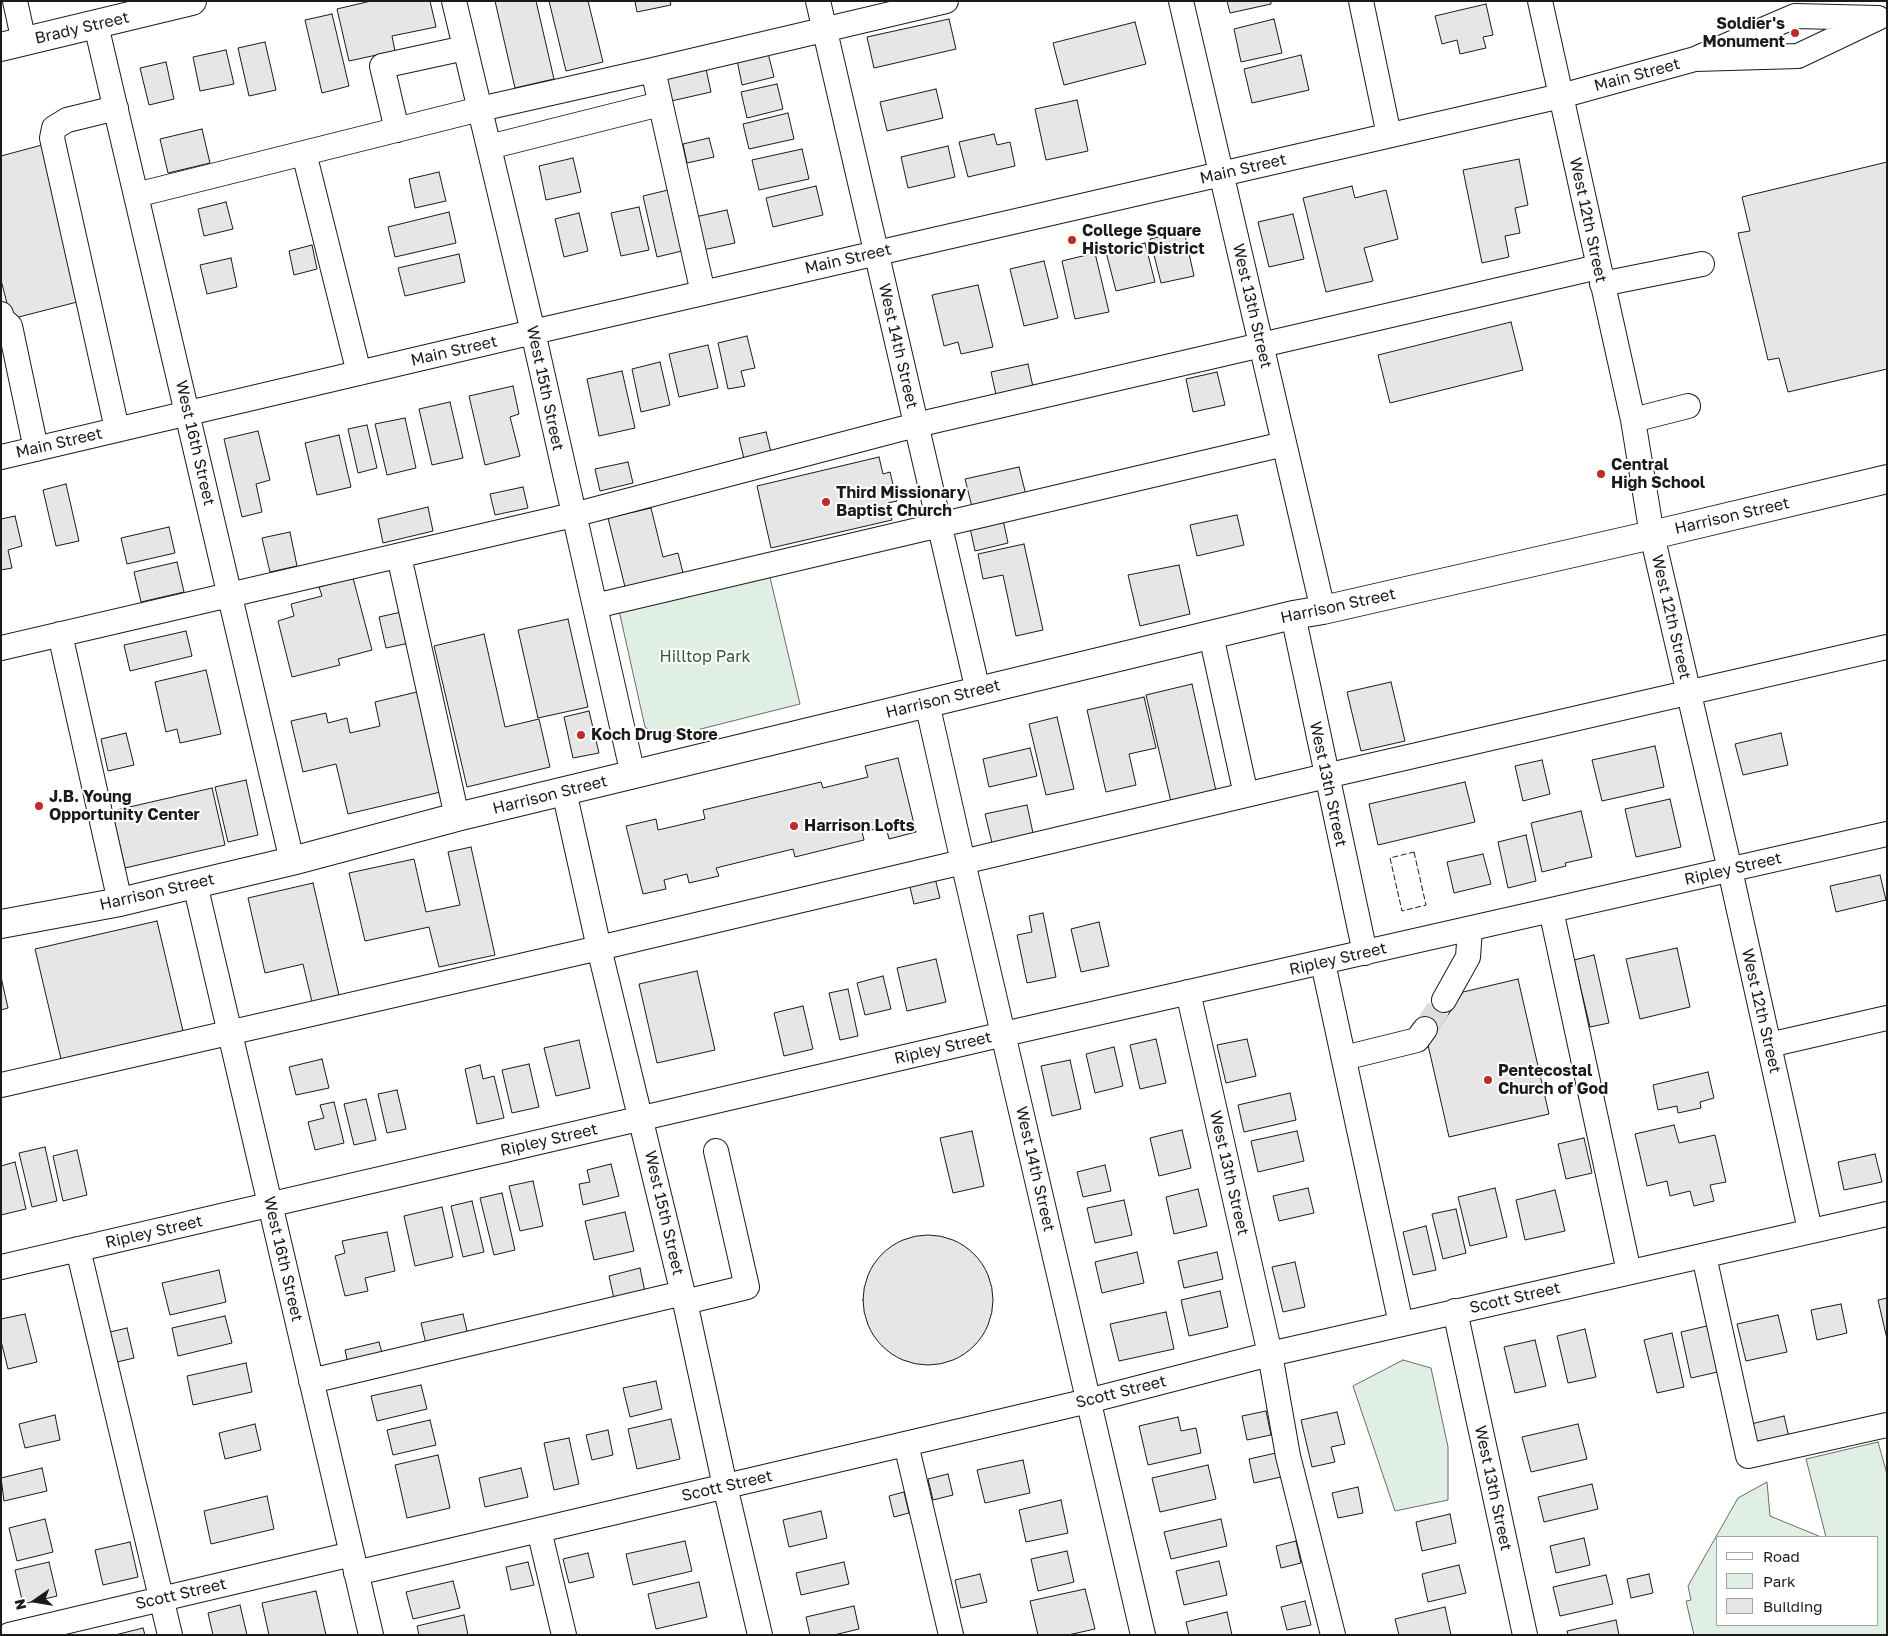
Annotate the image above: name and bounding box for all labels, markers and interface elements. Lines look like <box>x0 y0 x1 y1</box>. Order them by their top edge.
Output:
street label: Brady Street <box>33 8 131 48</box>
place label: Soldier's Monument <box>1702 14 1785 52</box>
marker: Soldier's Monument <box>1789 27 1801 39</box>
street label: Main Street <box>1592 54 1682 96</box>
street label: Main Street <box>1198 150 1288 188</box>
street label: West 12th Street <box>1565 156 1611 284</box>
place label: College Square Historic District <box>1082 221 1205 259</box>
marker: College Square Historic District <box>1066 234 1078 246</box>
street label: Main Street <box>803 240 893 278</box>
street label: West 13th Street <box>1228 242 1276 370</box>
street label: West 14th Street <box>874 281 922 411</box>
street label: West 15th Street <box>522 324 568 452</box>
street label: Main Street <box>409 332 499 370</box>
street label: West 16th Street <box>171 379 219 507</box>
street label: Main Street <box>14 424 104 462</box>
place label: Central High School <box>1611 455 1705 493</box>
marker: Central High School <box>1595 468 1607 480</box>
place label: Third Missionary Baptist Church <box>836 483 966 521</box>
street label: Harrison Street <box>1673 493 1791 539</box>
marker: Third Missionary Baptist Church <box>820 496 832 508</box>
street label: West 12th Street <box>1647 553 1695 681</box>
street label: Harrison Street <box>1279 584 1397 628</box>
park label: Hilltop Park <box>660 647 750 667</box>
street label: Harrison Street <box>884 676 1002 722</box>
street label: West 13th Street <box>1305 720 1351 848</box>
place label: Koch Drug Store <box>591 725 718 745</box>
marker: Koch Drug Store <box>575 729 587 741</box>
street label: Harrison Street <box>491 772 609 818</box>
place label: J.B. Young Opportunity Center <box>49 787 200 825</box>
marker: J.B. Young Opportunity Center <box>33 800 45 812</box>
place label: Harrison Lofts <box>804 816 915 836</box>
marker: Harrison Lofts <box>788 820 800 832</box>
street label: Ripley Street <box>1682 848 1784 890</box>
street label: Harrison Street <box>98 869 216 915</box>
street label: Ripley Street <box>1287 938 1389 980</box>
street label: West 12th Street <box>1737 947 1785 1075</box>
street label: Ripley Street <box>892 1027 994 1069</box>
place label: Pentecostal Church of God <box>1498 1061 1608 1099</box>
marker: Pentecostal Church of God <box>1482 1074 1494 1086</box>
street label: West 14th Street <box>1011 1104 1059 1234</box>
street label: West 13th Street <box>1205 1109 1253 1237</box>
street label: Ripley Street <box>498 1119 600 1161</box>
street label: West 15th Street <box>640 1149 688 1277</box>
street label: West 16th Street <box>259 1195 307 1323</box>
street label: Ripley Street <box>103 1211 205 1253</box>
street label: Scott Street <box>1468 1278 1562 1318</box>
street label: Scott Street <box>1074 1371 1168 1413</box>
street label: West 13th Street <box>1470 1424 1516 1552</box>
street label: Scott Street <box>680 1466 774 1506</box>
legend <box>1716 1536 1878 1626</box>
text: Road <box>1763 1547 1800 1565</box>
text: Park <box>1763 1572 1795 1590</box>
street label: Scott Street <box>134 1574 228 1614</box>
north arrow <box>10 1576 60 1626</box>
text: N <box>10 1597 29 1612</box>
text: Building <box>1763 1597 1823 1615</box>

